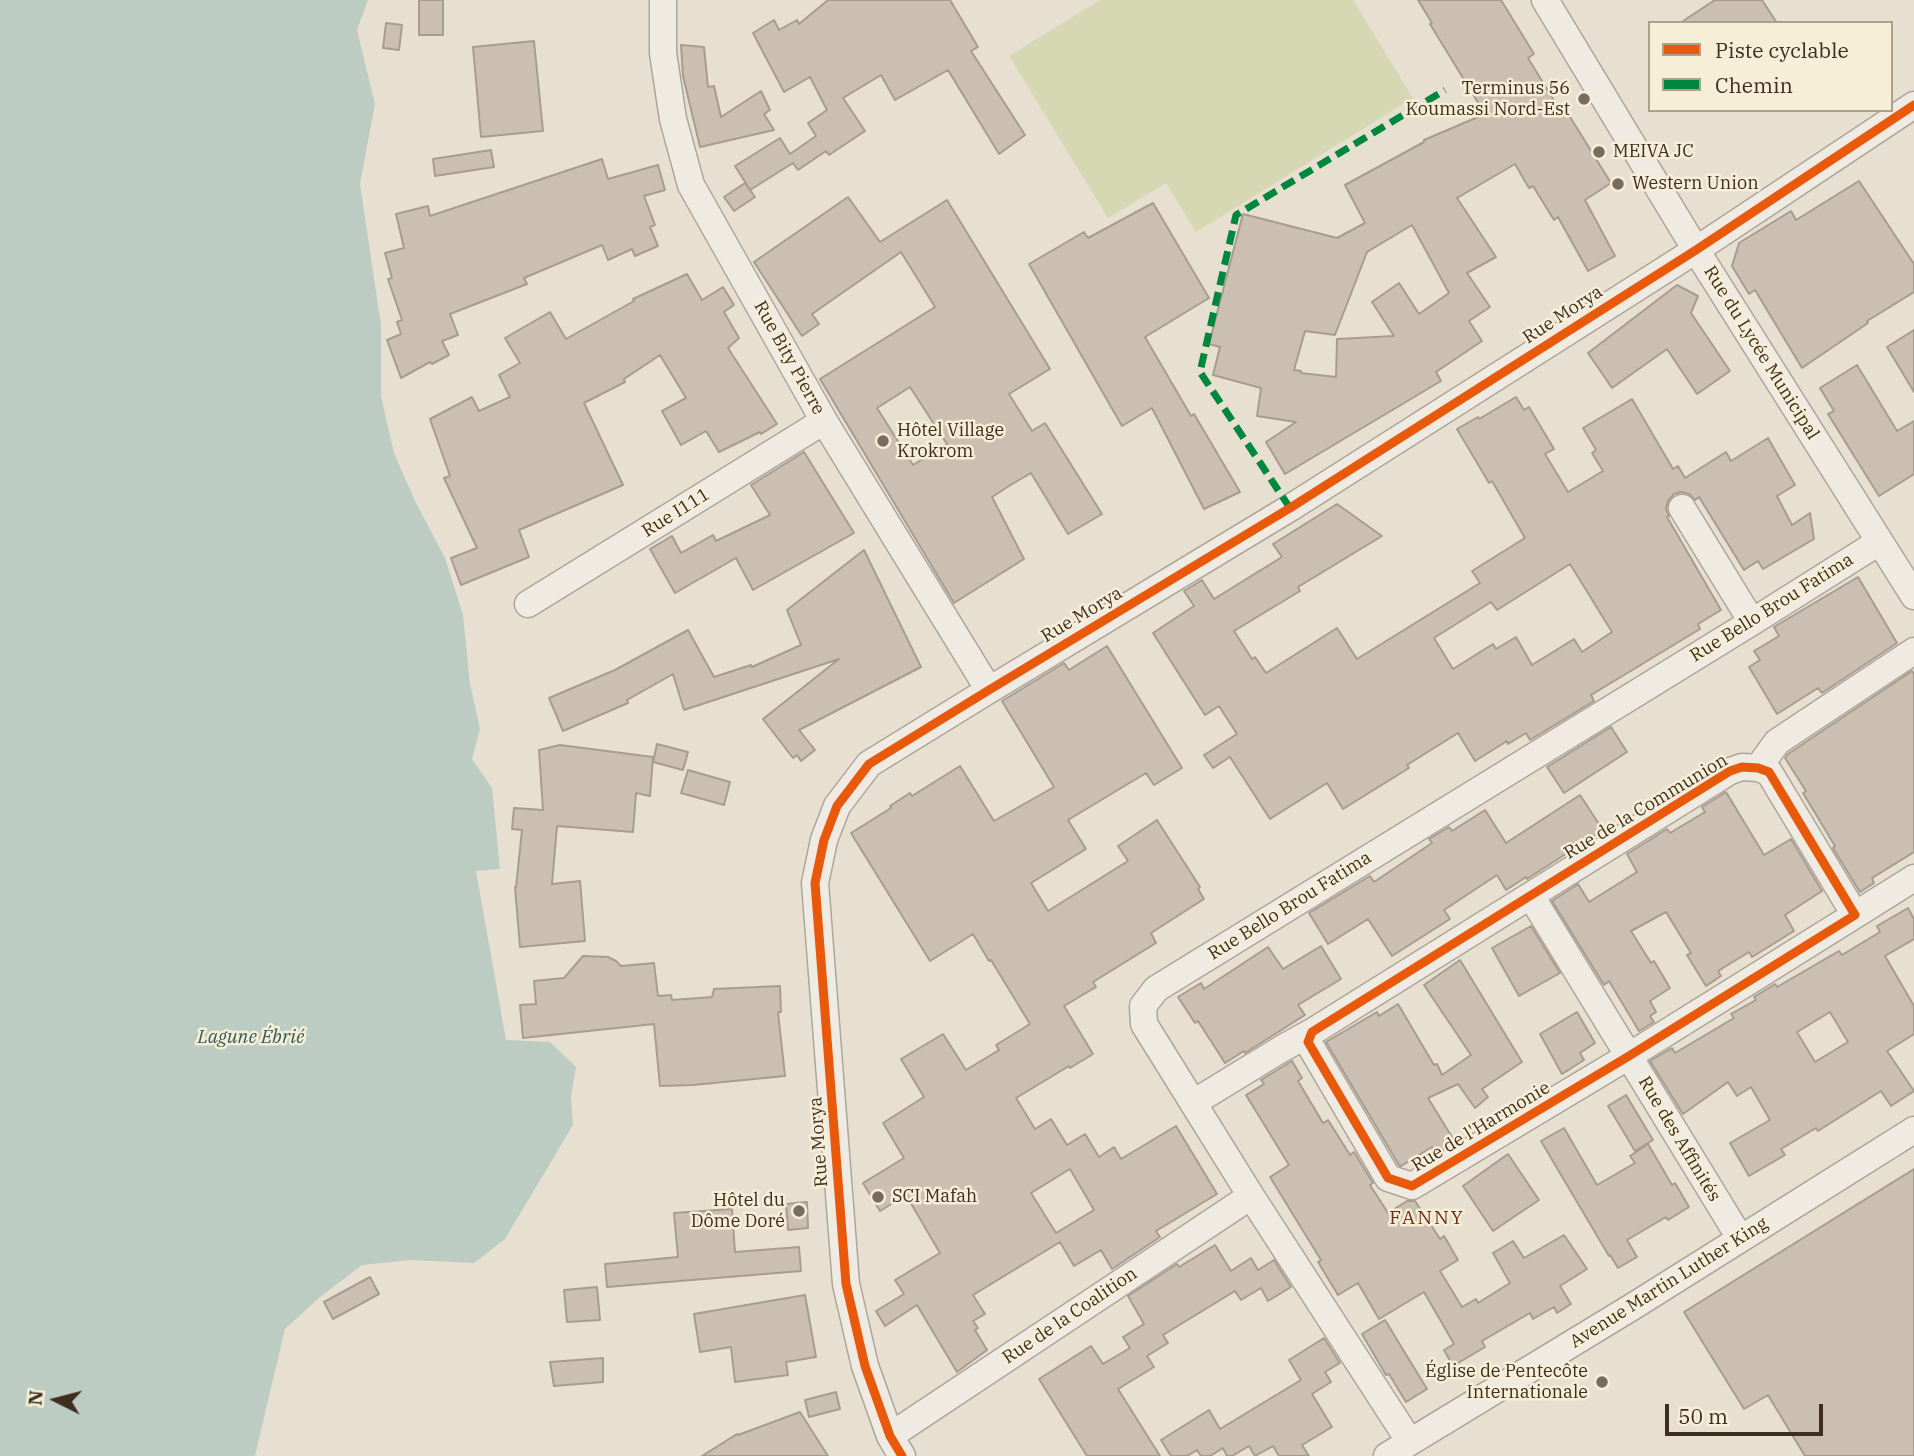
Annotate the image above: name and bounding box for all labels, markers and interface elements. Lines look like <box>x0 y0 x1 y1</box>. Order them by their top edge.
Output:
legend <box>1648 21 1893 112</box>
text: Piste cyclable <box>1715 36 1849 64</box>
text: Chemin <box>1715 71 1793 99</box>
place label: Terminus 56 Koumassi Nord-Est <box>1406 78 1570 120</box>
marker: Terminus 56 Koumassi Nord-Est <box>1576 91 1592 107</box>
place label: MEIVA JC <box>1613 141 1694 163</box>
marker: MEIVA JC <box>1591 144 1607 160</box>
place label: Western Union <box>1632 173 1759 195</box>
marker: Western Union <box>1610 176 1626 192</box>
street label: Rue du Lycée Municipal <box>1699 262 1823 444</box>
street label: Rue Morya <box>1519 281 1607 349</box>
street label: Rue Bity Pierre <box>749 297 829 419</box>
place label: Hôtel Village Krokrom <box>897 420 1004 462</box>
marker: Hôtel Village Krokrom <box>875 433 891 449</box>
street label: Rue I111 <box>638 484 714 542</box>
street label: Rue Bello Brou Fatima <box>1686 549 1858 667</box>
street label: Rue Morya <box>1038 582 1126 648</box>
street label: Rue de la Communion <box>1560 750 1732 864</box>
street label: Rue Bello Brou Fatima <box>1204 847 1376 965</box>
water label: Lagune Ébrié <box>198 1027 304 1049</box>
street label: Rue des Affinités <box>1633 1072 1725 1206</box>
street label: Rue de l'Harmonie <box>1408 1077 1554 1177</box>
street label: Rue Morya <box>805 1096 833 1188</box>
place label: SCI Mafah <box>892 1186 977 1208</box>
marker: SCI Mafah <box>870 1189 886 1205</box>
place label: Hôtel du Dôme Doré <box>691 1190 785 1232</box>
marker: Hôtel du Dôme Doré <box>791 1203 807 1219</box>
district label: FANNY <box>1390 1208 1464 1230</box>
street label: Avenue Martin Luther King <box>1566 1213 1772 1353</box>
street label: Rue de la Coalition <box>999 1263 1141 1369</box>
place label: Église de Pentecôte Internationale <box>1425 1361 1588 1404</box>
north arrow <box>21 1365 91 1435</box>
marker: Église de Pentecôte Internationale <box>1594 1374 1610 1390</box>
text: N <box>22 1389 48 1407</box>
scale bar <box>1669 1390 1826 1434</box>
text: 50 m <box>1678 1402 1728 1430</box>

